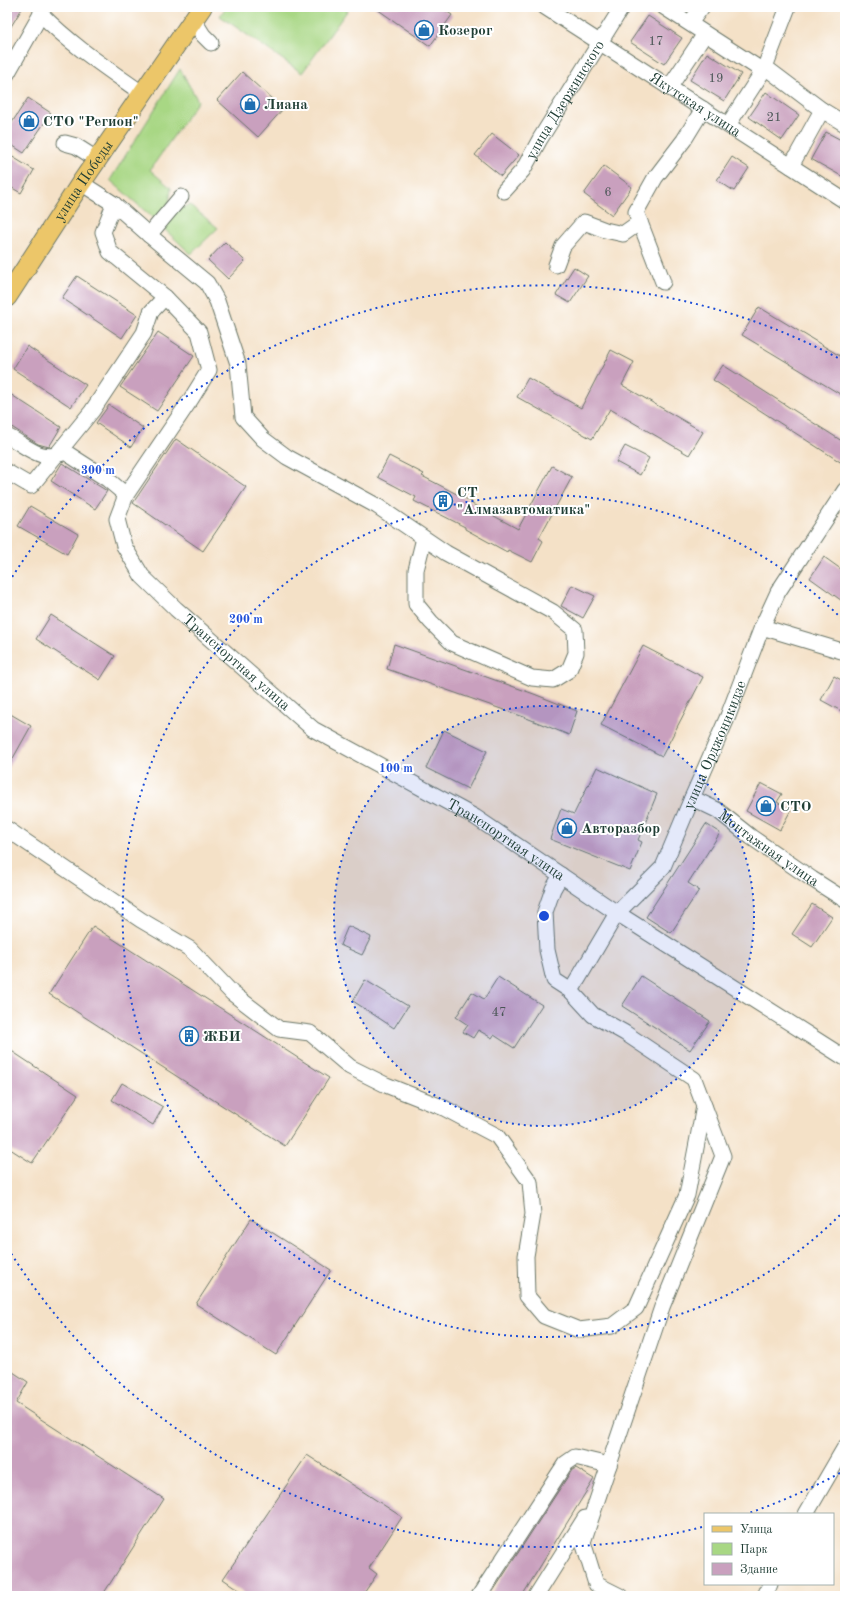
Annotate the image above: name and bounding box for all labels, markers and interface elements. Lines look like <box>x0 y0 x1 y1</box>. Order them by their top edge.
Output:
shop icon: Козерог <box>413 19 435 41</box>
place label: Козерог <box>438 24 493 39</box>
house number: 17 <box>648 35 664 48</box>
street label: улица Дзержинского <box>524 38 608 163</box>
street label: Якутская улица <box>646 70 743 141</box>
house number: 19 <box>708 72 724 85</box>
shop icon: Лиана <box>239 93 261 115</box>
place label: Лиана <box>264 98 308 113</box>
shop icon: СТО "Регион" <box>18 110 40 132</box>
house number: 21 <box>766 111 782 124</box>
place label: СТО "Регион" <box>43 115 139 130</box>
street label: улица Победы <box>52 138 117 225</box>
house number: 6 <box>604 186 612 199</box>
text: 300 m <box>81 465 115 477</box>
place label: СТ "Алмазавтоматика" <box>457 486 590 518</box>
building icon: СТ "Алмазавтоматика" <box>432 490 454 512</box>
street label: Транспортная улица <box>179 612 293 715</box>
text: 200 m <box>229 614 263 626</box>
street label: улица Орджоникидзе <box>682 679 750 812</box>
text: 100 m <box>379 763 413 775</box>
shop icon: СТО <box>755 795 777 817</box>
street label: Транспортная улица <box>444 797 567 885</box>
place label: СТО <box>780 800 811 815</box>
street label: Монтажная улица <box>715 808 821 890</box>
shop icon: Авторазбор <box>556 817 578 839</box>
place label: Авторазбор <box>581 822 660 837</box>
centre of rings <box>537 909 551 923</box>
house number: 47 <box>491 1006 507 1019</box>
building icon: ЖБИ <box>178 1025 200 1047</box>
place label: ЖБИ <box>203 1030 241 1045</box>
legend <box>704 1513 834 1585</box>
text: Улица <box>740 1524 773 1536</box>
text: Парк <box>740 1544 768 1556</box>
text: Здание <box>740 1564 778 1576</box>

